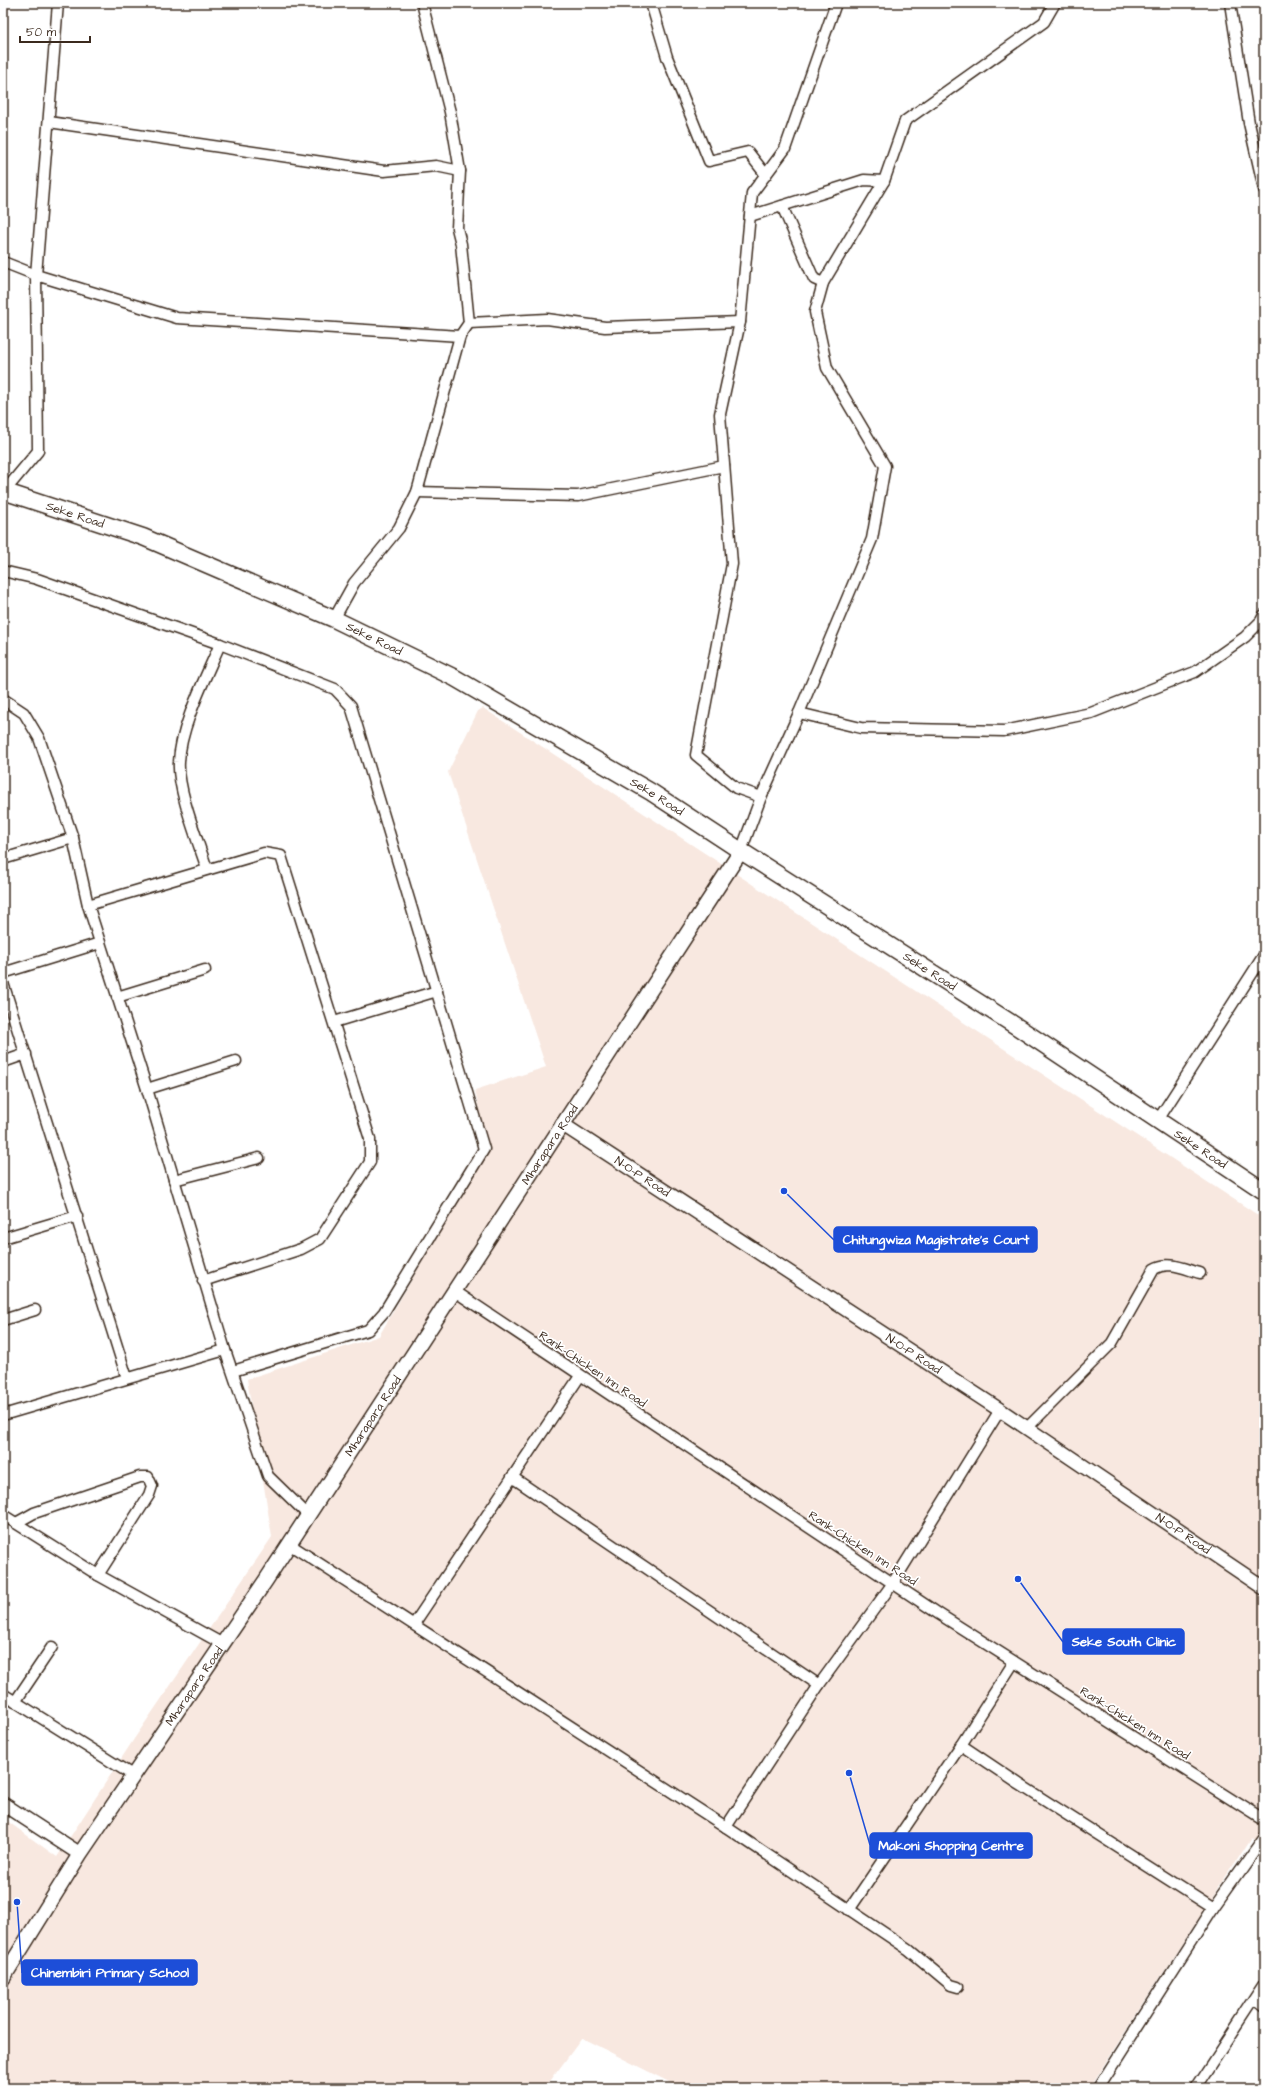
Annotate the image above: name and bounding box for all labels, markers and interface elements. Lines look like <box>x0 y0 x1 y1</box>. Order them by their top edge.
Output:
scale bar <box>20 18 90 44</box>
text: 50 m <box>26 24 57 41</box>
street label: Seke Road <box>44 498 106 533</box>
street label: Seke Road <box>343 618 405 660</box>
street label: Seke Road <box>627 774 687 820</box>
street label: Seke Road <box>899 948 960 995</box>
street label: Mharapara Road <box>518 1101 583 1188</box>
street label: Seke Road <box>1171 1125 1230 1173</box>
street label: N-O-P Road <box>611 1153 673 1201</box>
callout: Chitungwiza Magistrate's Court <box>834 1227 1037 1252</box>
text: Chitungwiza Magistrate's Court <box>843 1231 1030 1251</box>
street label: Rank-Chicken Inn Road <box>536 1327 650 1412</box>
street label: N-O-P Road <box>882 1330 944 1378</box>
street label: Mharapara Road <box>341 1373 406 1460</box>
street label: Rank-Chicken Inn Road <box>805 1507 920 1590</box>
street label: N-O-P Road <box>1152 1509 1214 1559</box>
callout: Seke South Clinic <box>1063 1629 1184 1654</box>
text: Seke South Clinic <box>1071 1633 1177 1651</box>
street label: Mharapara Road <box>161 1643 228 1729</box>
street label: Rank-Chicken Inn Road <box>1077 1683 1193 1764</box>
callout: Makoni Shopping Centre <box>870 1833 1032 1858</box>
text: Makoni Shopping Centre <box>878 1837 1024 1857</box>
callout: Chinembiri Primary School <box>22 1960 197 1985</box>
text: Chinembiri Primary School <box>31 1964 189 1983</box>

